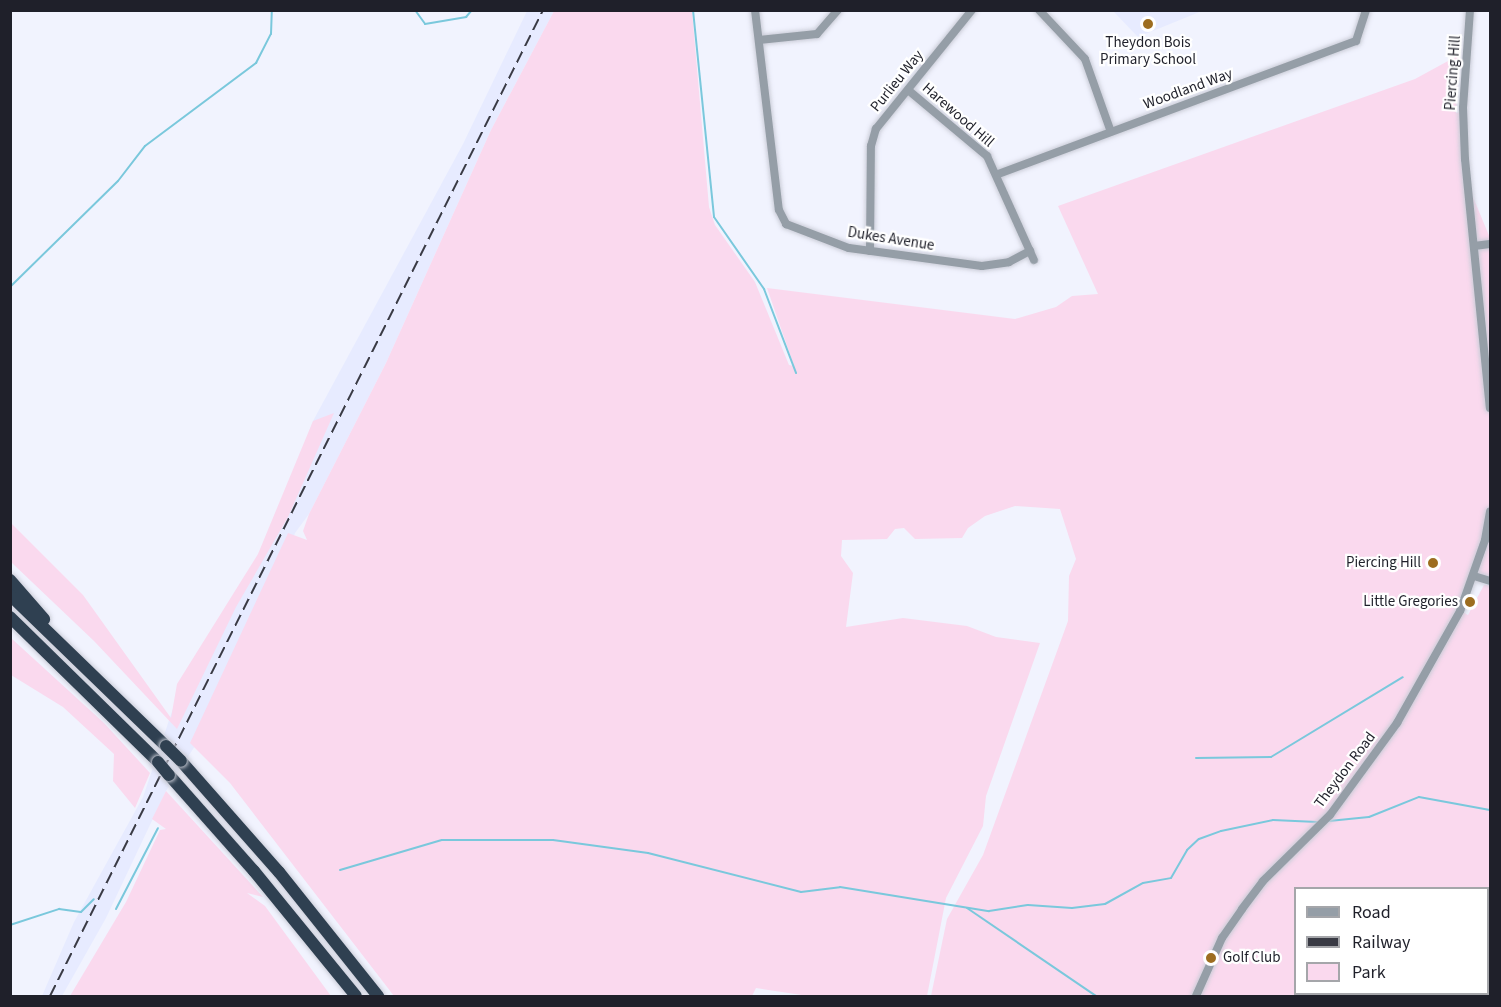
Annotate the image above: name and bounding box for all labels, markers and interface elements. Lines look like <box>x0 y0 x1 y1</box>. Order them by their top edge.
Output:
marker: Theydon Bois Primary School <box>1141 17 1155 31</box>
place label: Theydon Bois Primary School <box>1100 33 1196 68</box>
street label: Piercing Hill <box>1441 35 1465 111</box>
street label: Purlieu Way <box>867 47 927 115</box>
street label: Woodland Way <box>1141 65 1235 113</box>
street label: Harewood Hill <box>918 79 998 151</box>
street label: Dukes Avenue <box>846 223 936 255</box>
place label: Piercing Hill <box>1346 554 1421 572</box>
marker: Piercing Hill <box>1426 556 1440 570</box>
place label: Little Gregories <box>1363 593 1458 611</box>
marker: Little Gregories <box>1463 595 1477 609</box>
street label: Theydon Road <box>1311 728 1379 812</box>
legend <box>1294 887 1489 995</box>
text: Road <box>1352 900 1391 925</box>
text: Railway <box>1352 930 1411 955</box>
place label: Golf Club <box>1223 949 1280 967</box>
marker: Golf Club <box>1204 951 1218 965</box>
text: Park <box>1352 960 1386 985</box>

